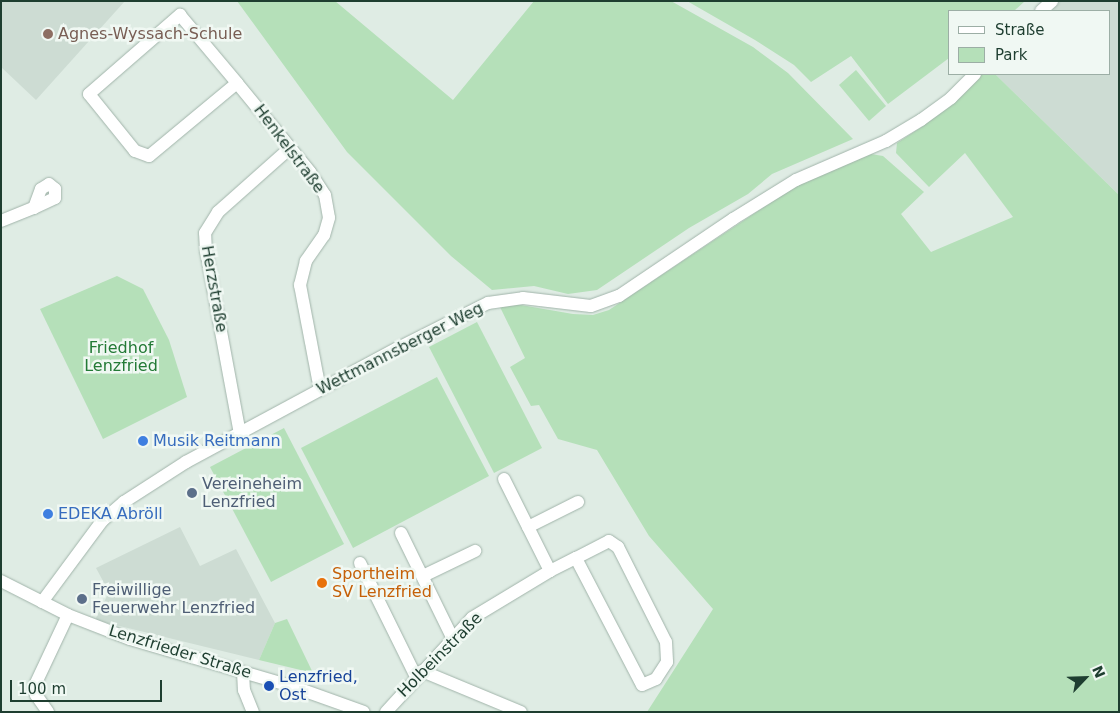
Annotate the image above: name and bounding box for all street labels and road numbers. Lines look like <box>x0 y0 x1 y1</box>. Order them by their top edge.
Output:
street label: Henkelstraße <box>249 101 329 197</box>
street label: Herzstraße <box>197 244 231 334</box>
street label: Wettmannsberger Weg <box>314 299 486 399</box>
street label: Holbeinstraße <box>394 609 486 701</box>
street label: Lenzfrieder Straße <box>106 621 254 683</box>

